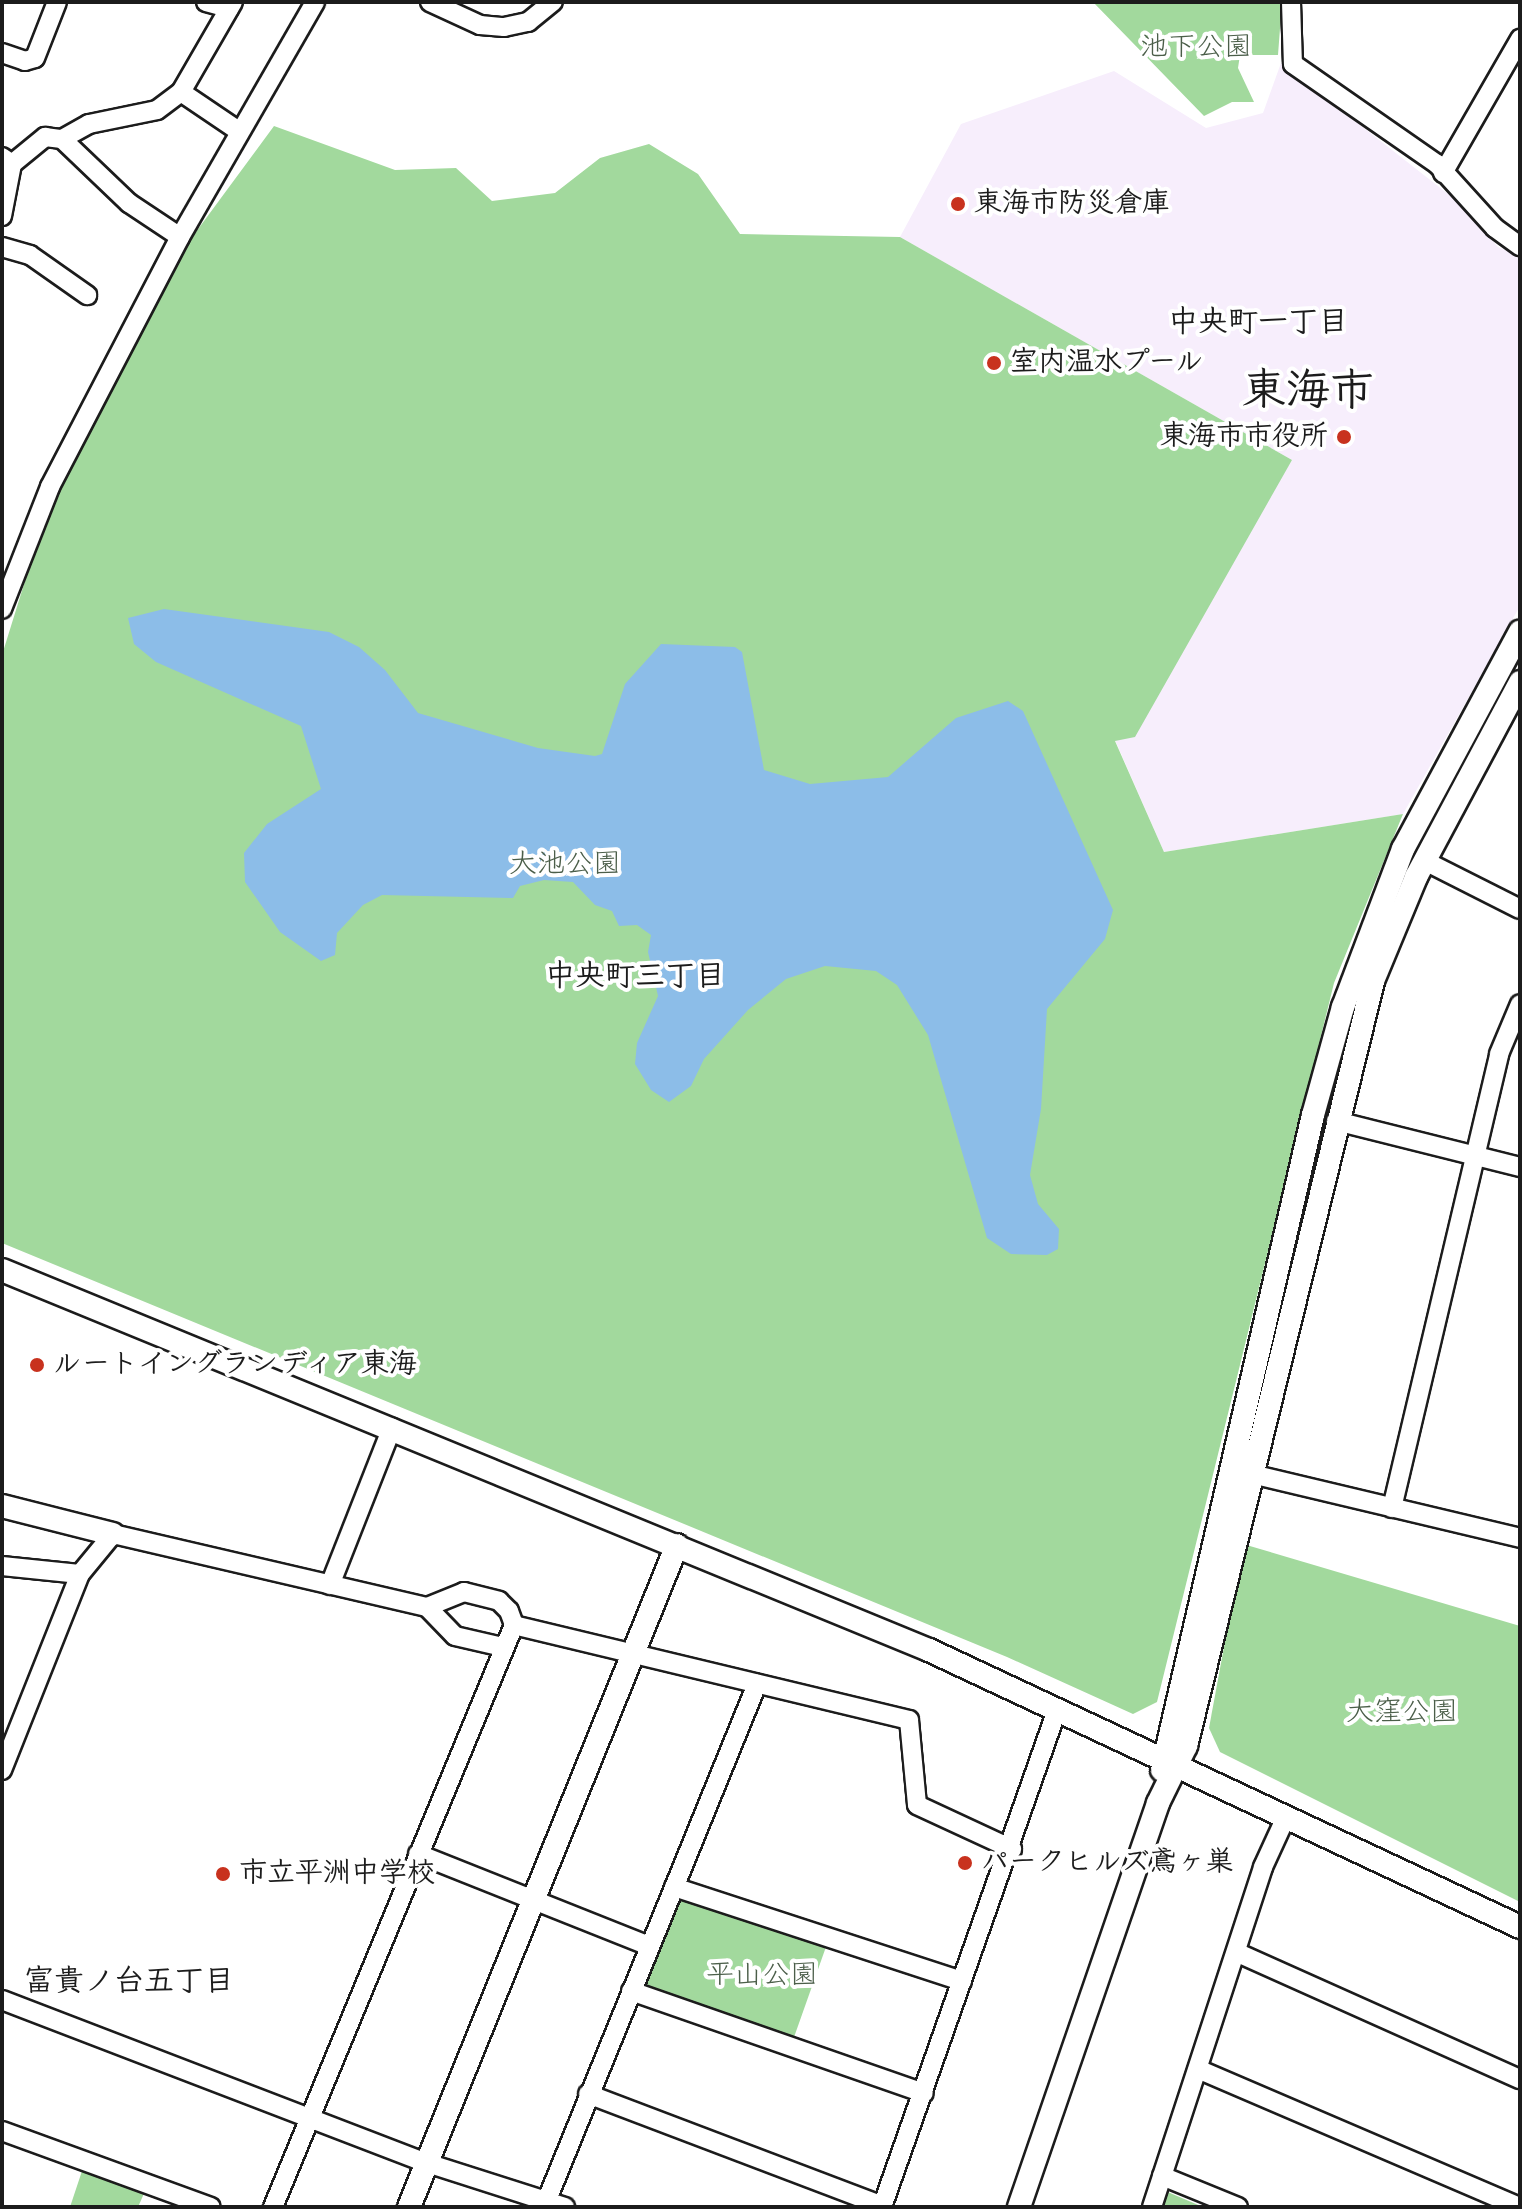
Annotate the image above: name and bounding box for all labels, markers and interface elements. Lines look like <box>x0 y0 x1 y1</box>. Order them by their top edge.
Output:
park label: 池下公園 <box>1140 31 1252 65</box>
place label: 東海市防災倉庫 <box>974 187 1170 221</box>
marker: 東海市防災倉庫 <box>949 195 967 213</box>
district label: 中央町一丁目 <box>1168 305 1348 341</box>
place label: 室内温水プール <box>1010 346 1204 380</box>
marker: 室内温水プール <box>985 354 1003 372</box>
district label: 東海市 <box>1242 366 1374 418</box>
place label: 東海市市役所 <box>1160 420 1328 454</box>
marker: 東海市市役所 <box>1335 428 1353 446</box>
park label: 大池公園 <box>509 848 621 882</box>
district label: 中央町三丁目 <box>545 959 725 995</box>
place label: ルートイングランディア東海 <box>53 1348 418 1382</box>
marker: ルートイングランディア東海 <box>28 1356 46 1374</box>
park label: 大窪公園 <box>1346 1696 1458 1730</box>
place label: パークヒルズ鳶ヶ巣 <box>981 1846 1233 1880</box>
marker: パークヒルズ鳶ヶ巣 <box>956 1854 974 1872</box>
place label: 市立平洲中学校 <box>239 1857 435 1891</box>
marker: 市立平洲中学校 <box>214 1865 232 1883</box>
park label: 平山公園 <box>706 1959 818 1993</box>
district label: 富貴ノ台五丁目 <box>24 1964 234 2000</box>

